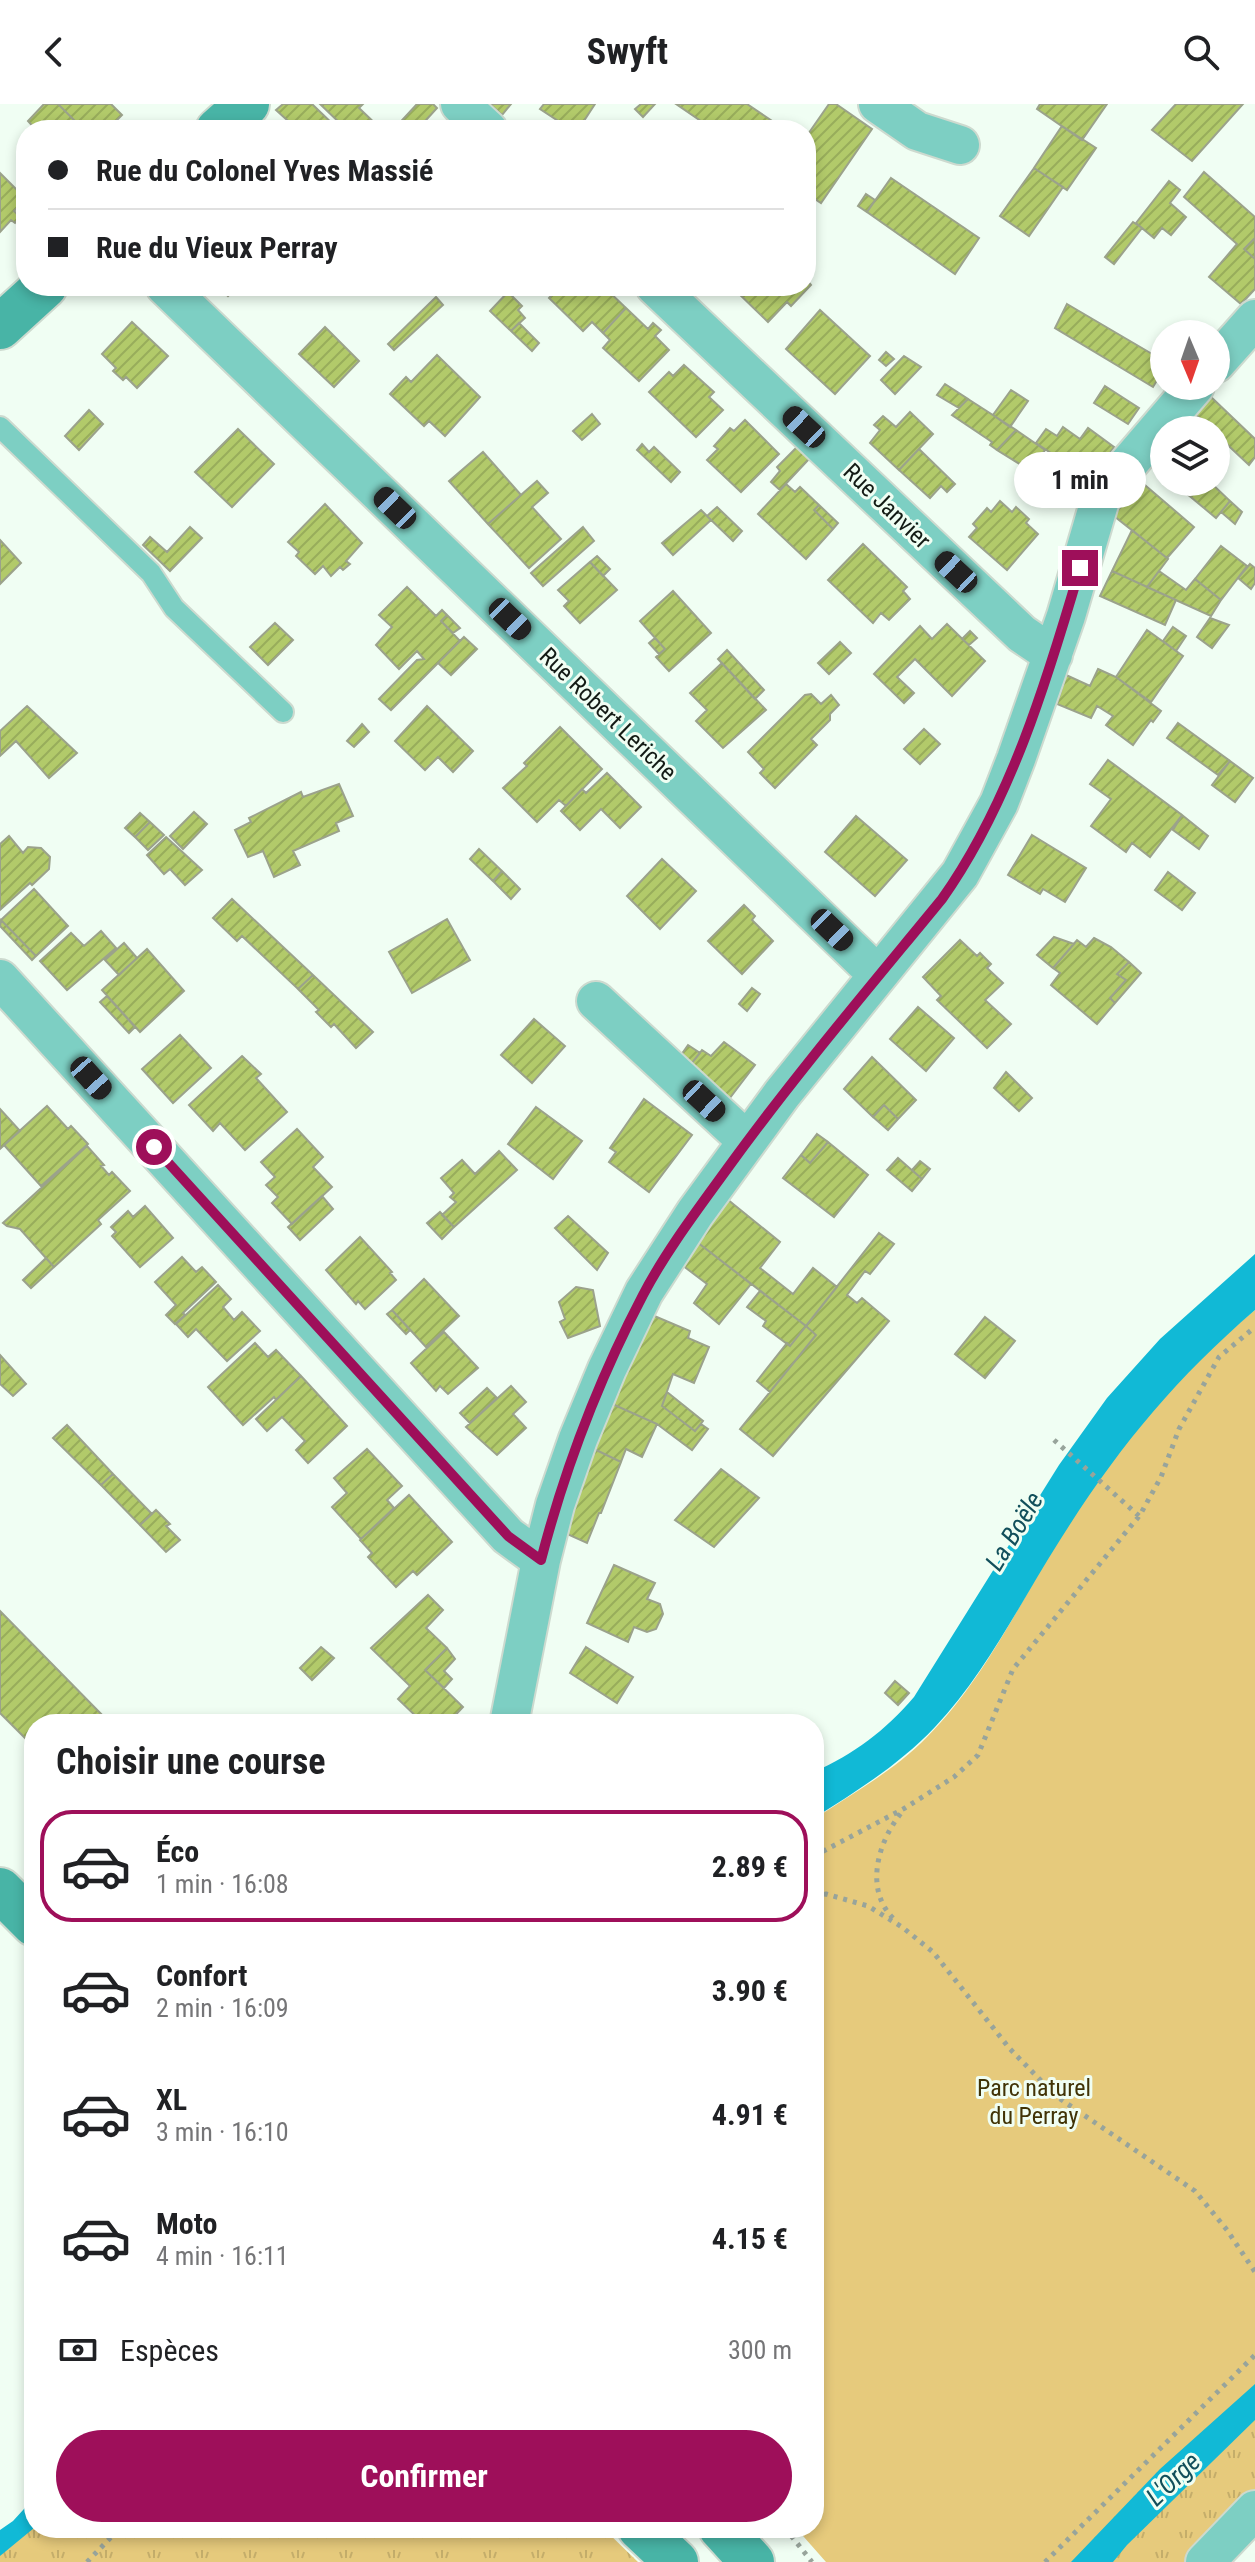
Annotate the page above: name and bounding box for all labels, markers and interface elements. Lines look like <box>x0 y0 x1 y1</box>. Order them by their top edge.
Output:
icon: back <box>32 30 76 74</box>
icon: search <box>1179 30 1223 74</box>
text: Swyft <box>587 31 668 73</box>
text: Rue du Colonel Yves Massié <box>96 153 433 188</box>
text: Rue du Vieux Perray <box>96 230 338 265</box>
north arrow <box>1150 320 1230 400</box>
map controls <box>1150 320 1230 496</box>
car <box>778 402 830 452</box>
button: layers <box>1150 416 1230 496</box>
callout: 1 min <box>1014 452 1146 508</box>
street label: Rue Janvier <box>838 458 936 554</box>
text: 1 min <box>1051 465 1109 495</box>
car <box>369 483 421 533</box>
car <box>930 547 982 597</box>
route end <box>1062 550 1098 586</box>
car <box>484 594 536 644</box>
street label: Rue Robert Leriche <box>534 642 682 786</box>
car <box>806 905 858 955</box>
car <box>66 1052 116 1104</box>
car <box>678 1076 730 1126</box>
route start <box>136 1129 172 1165</box>
water label: La Boële <box>979 1486 1049 1576</box>
text: Choisir une course <box>56 1741 325 1783</box>
icon: car <box>60 1830 132 1902</box>
text: Éco <box>156 1834 199 1869</box>
text: 2.89 € <box>712 1849 788 1884</box>
text: 1 min · 16:08 <box>156 1869 289 1899</box>
icon: car <box>60 1954 132 2026</box>
text: Confort <box>156 1958 247 1993</box>
text: 3.90 € <box>712 1973 788 2008</box>
text: 2 min · 16:09 <box>156 1993 289 2023</box>
park label: Parc naturel du Perray <box>977 2074 1091 2130</box>
icon: car <box>60 2078 132 2150</box>
text: XL <box>156 2082 187 2117</box>
text: 4.91 € <box>712 2097 788 2132</box>
text: 3 min · 16:10 <box>156 2117 289 2147</box>
icon: car <box>60 2202 132 2274</box>
text: Moto <box>156 2206 217 2241</box>
text: 4.15 € <box>712 2221 788 2256</box>
text: 4 min · 16:11 <box>156 2241 289 2271</box>
icon: cash <box>56 2328 100 2372</box>
text: Espèces <box>120 2333 219 2368</box>
text: 300 m <box>728 2335 792 2365</box>
button: Confirmer <box>56 2430 792 2522</box>
water label: L'Orge <box>1140 2446 1206 2512</box>

